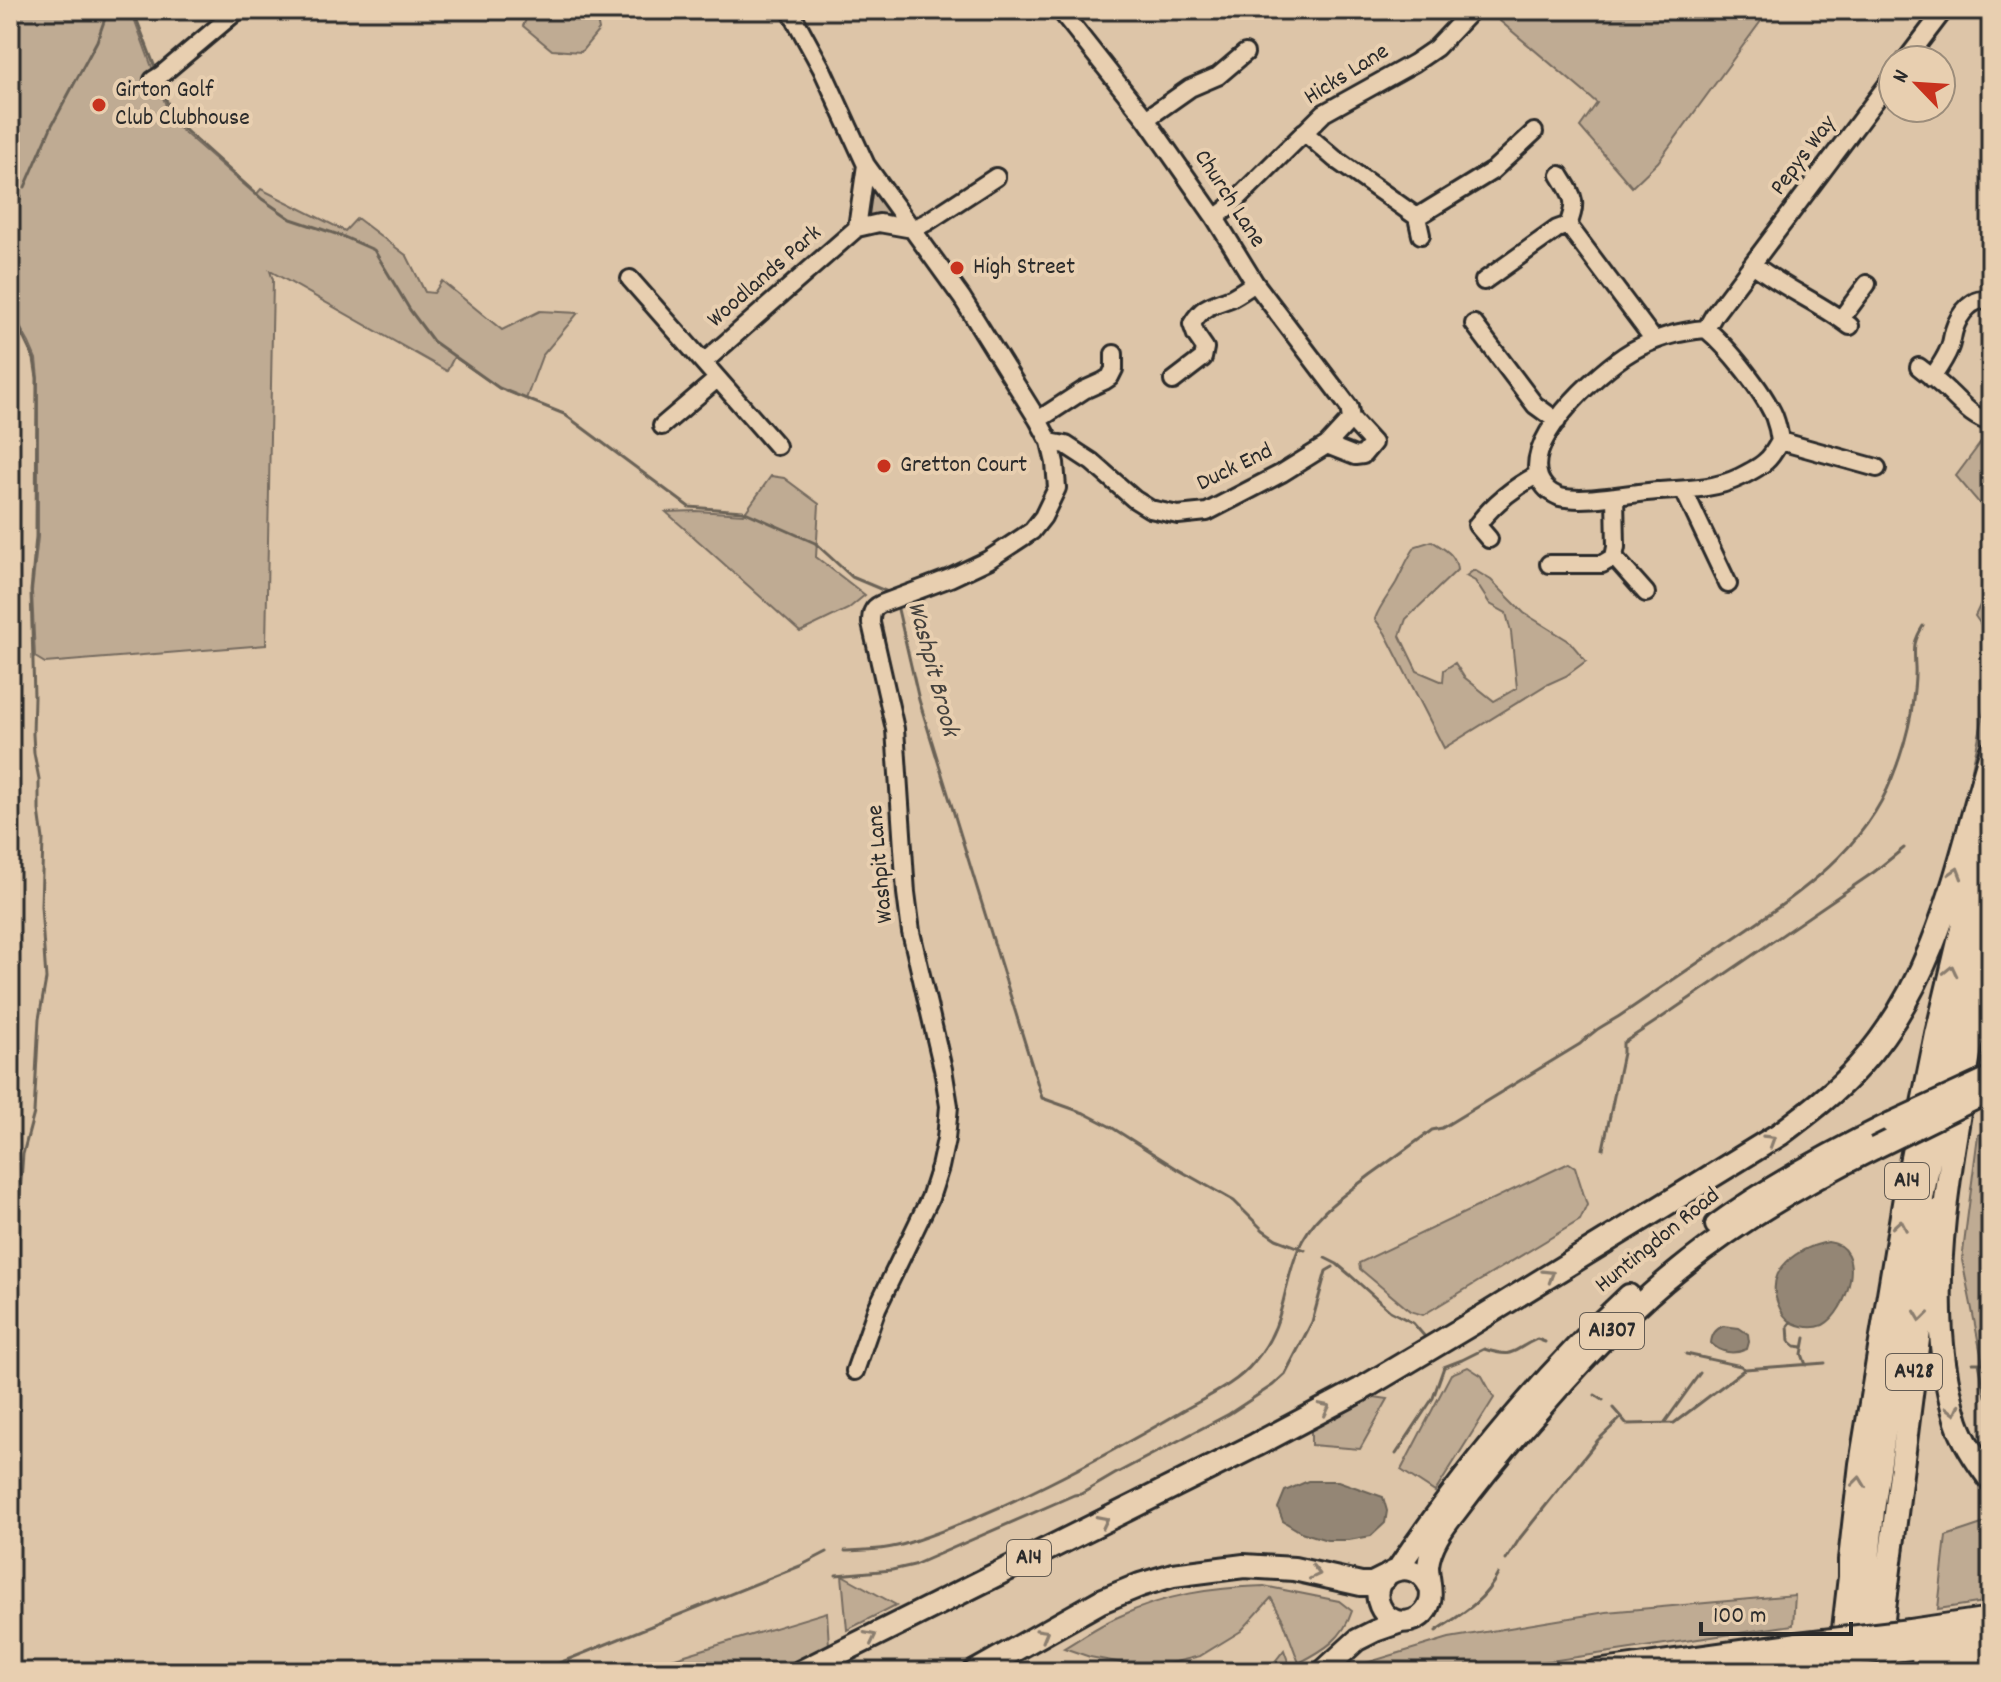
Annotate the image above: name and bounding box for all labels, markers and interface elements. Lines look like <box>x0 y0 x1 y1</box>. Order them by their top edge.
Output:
street label: Hicks Lane <box>1298 36 1396 114</box>
north arrow <box>1877 44 1957 124</box>
text: N <box>1886 65 1918 89</box>
place label: Girton Golf Club Clubhouse <box>115 74 250 136</box>
marker: Girton Golf Club Clubhouse <box>90 96 108 114</box>
street label: Pepys Way <box>1763 108 1846 203</box>
street label: Church Lane <box>1185 143 1273 255</box>
street label: Woodlands Park <box>700 218 830 336</box>
place label: High Street <box>973 251 1075 285</box>
marker: High Street <box>948 259 966 277</box>
street label: Duck End <box>1191 435 1279 501</box>
place label: Gretton Court <box>900 449 1027 483</box>
marker: Gretton Court <box>875 457 893 475</box>
water label: Washpit Brook <box>896 598 968 743</box>
street label: Washpit Lane <box>859 803 903 925</box>
one-way arrow <box>1947 867 1963 880</box>
one-way arrow <box>1942 964 1959 978</box>
one-way arrow <box>1761 1134 1776 1149</box>
road number: A14 <box>1885 1163 1929 1199</box>
street label: Huntingdon Road <box>1588 1180 1728 1302</box>
one-way arrow <box>1891 1219 1908 1232</box>
one-way arrow <box>1540 1270 1554 1285</box>
one-way arrow <box>1913 1309 1930 1323</box>
road number: A1307 <box>1580 1313 1644 1349</box>
road number: A428 <box>1886 1354 1942 1390</box>
one-way arrow <box>1317 1403 1332 1418</box>
one-way arrow <box>1945 1403 1962 1416</box>
one-way arrow <box>1850 1475 1867 1489</box>
one-way arrow <box>1095 1515 1110 1531</box>
road number: A14 <box>1007 1540 1051 1576</box>
one-way arrow <box>1308 1564 1322 1581</box>
scale bar <box>1701 1586 1851 1636</box>
text: 100 m <box>1713 1600 1766 1634</box>
one-way arrow <box>1034 1628 1049 1644</box>
one-way arrow <box>862 1631 877 1647</box>

